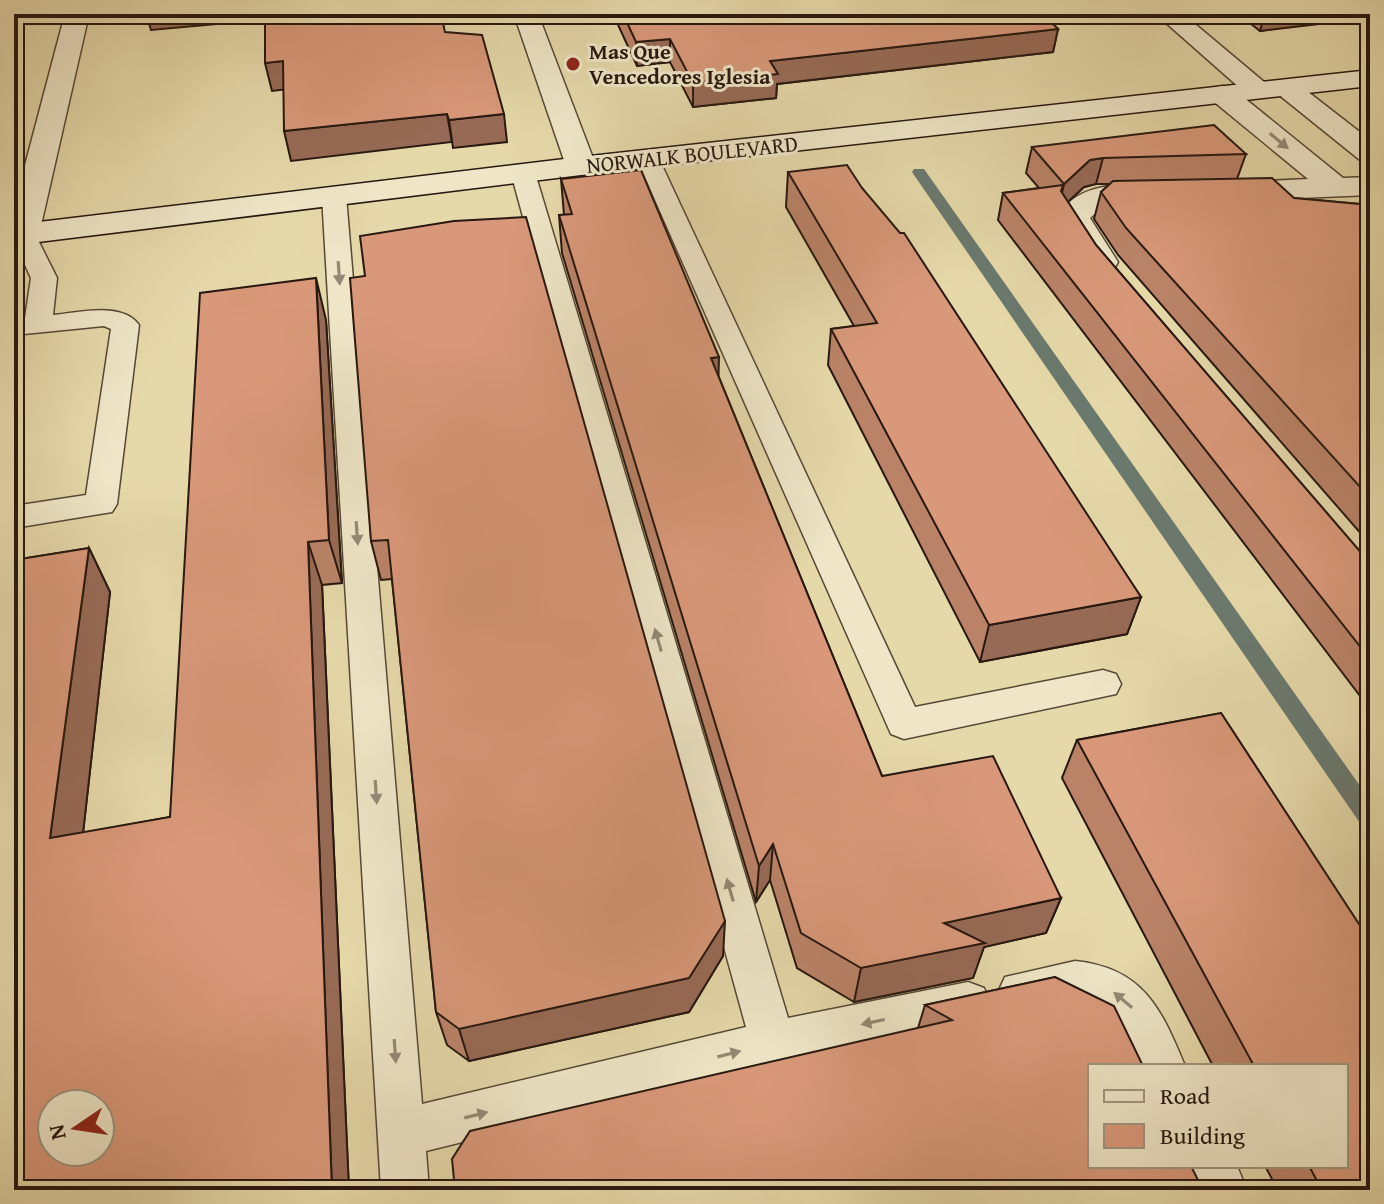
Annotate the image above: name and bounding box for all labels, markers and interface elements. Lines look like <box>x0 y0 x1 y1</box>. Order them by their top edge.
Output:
place label: Mas Que Vencedores Iglesia <box>589 35 771 92</box>
marker: Mas Que Vencedores Iglesia <box>564 55 582 73</box>
street label: NORWALK BOULEVARD <box>585 127 799 181</box>
one-way arrow <box>1269 132 1289 149</box>
one-way arrow <box>333 261 346 286</box>
one-way arrow <box>351 521 364 546</box>
one-way arrow <box>651 628 664 652</box>
one-way arrow <box>370 780 383 805</box>
one-way arrow <box>723 878 736 902</box>
one-way arrow <box>1114 992 1134 1009</box>
one-way arrow <box>860 1017 885 1029</box>
one-way arrow <box>389 1039 402 1064</box>
one-way arrow <box>717 1047 742 1059</box>
legend <box>1088 1064 1348 1168</box>
text: Road <box>1160 1078 1210 1113</box>
north arrow <box>36 1088 116 1168</box>
one-way arrow <box>464 1108 489 1121</box>
text: Building <box>1160 1118 1245 1153</box>
text: N <box>39 1121 74 1143</box>

